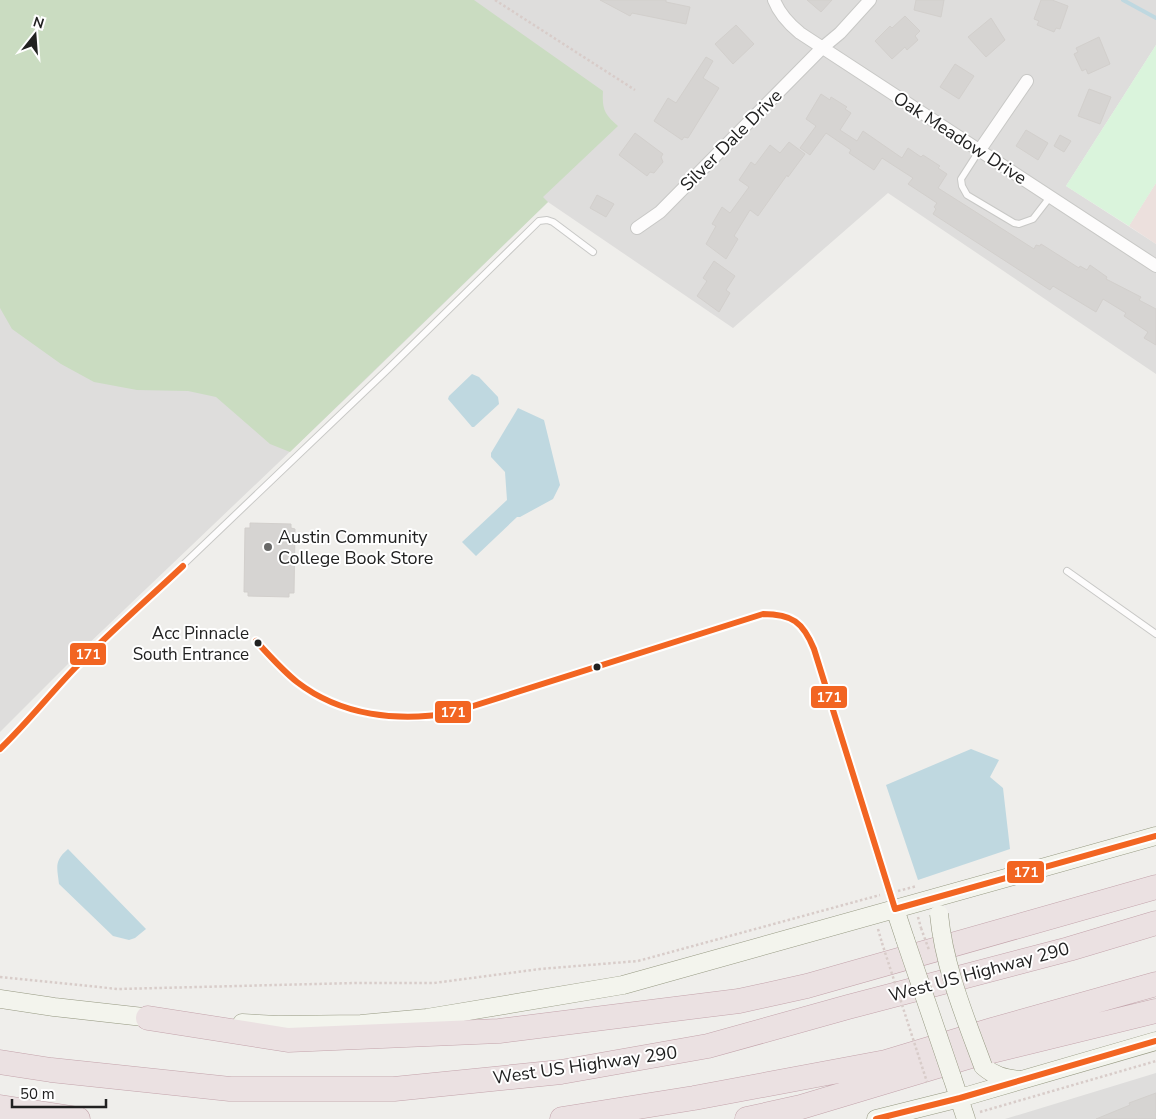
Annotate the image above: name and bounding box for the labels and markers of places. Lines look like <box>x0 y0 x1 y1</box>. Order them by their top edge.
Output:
place label: Austin Community College Book Store <box>278 525 433 570</box>
marker: Austin Community College Book Store <box>262 541 274 553</box>
place label: Acc Pinnacle South Entrance <box>133 622 249 666</box>
marker: Acc Pinnacle South Entrance <box>253 638 263 648</box>
unlabelled marker <box>592 662 602 672</box>

